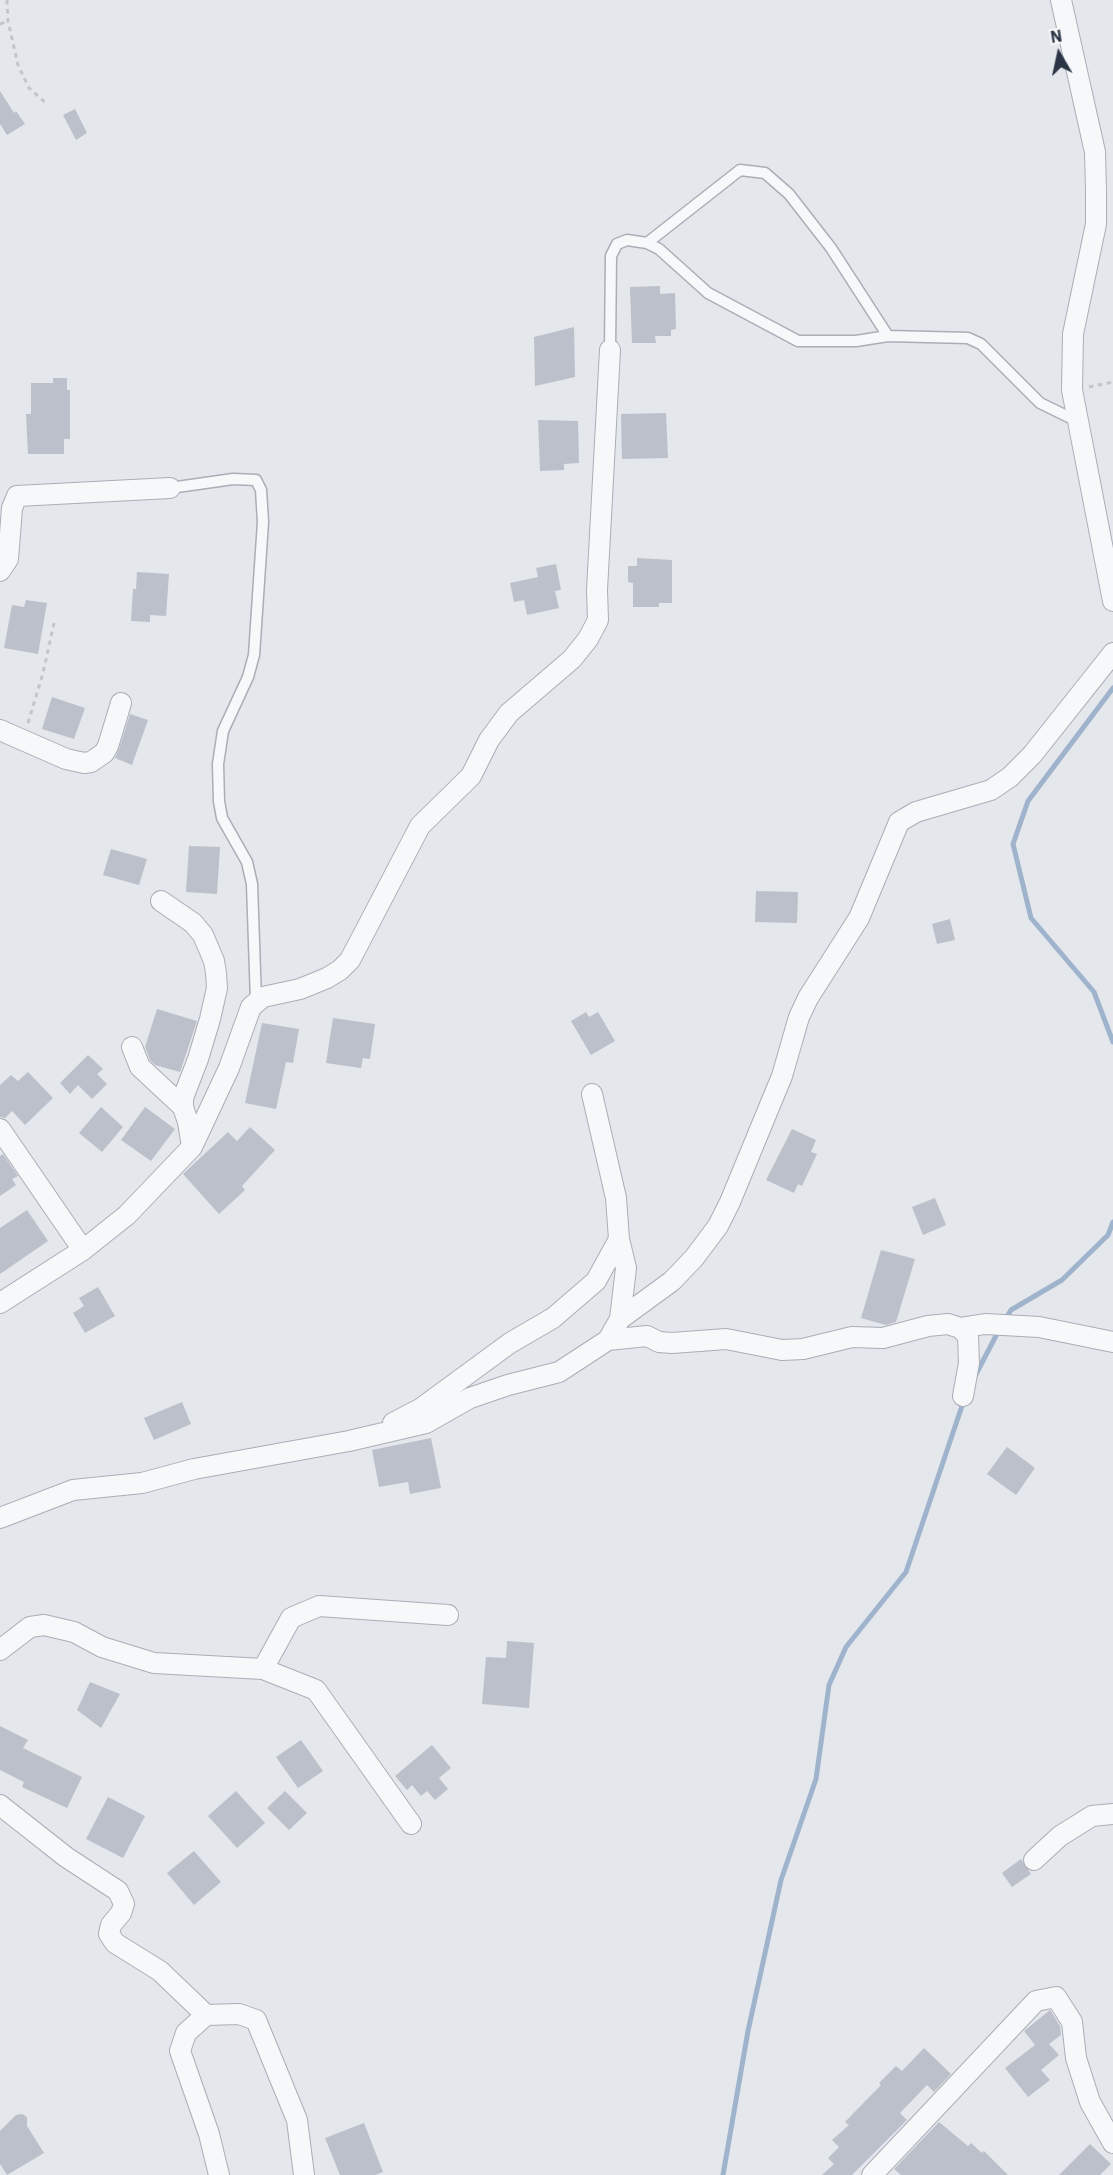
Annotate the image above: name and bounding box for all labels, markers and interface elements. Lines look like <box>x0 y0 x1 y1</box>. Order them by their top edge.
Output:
north arrow <box>1029 24 1089 84</box>
text: N <box>1049 25 1063 47</box>

